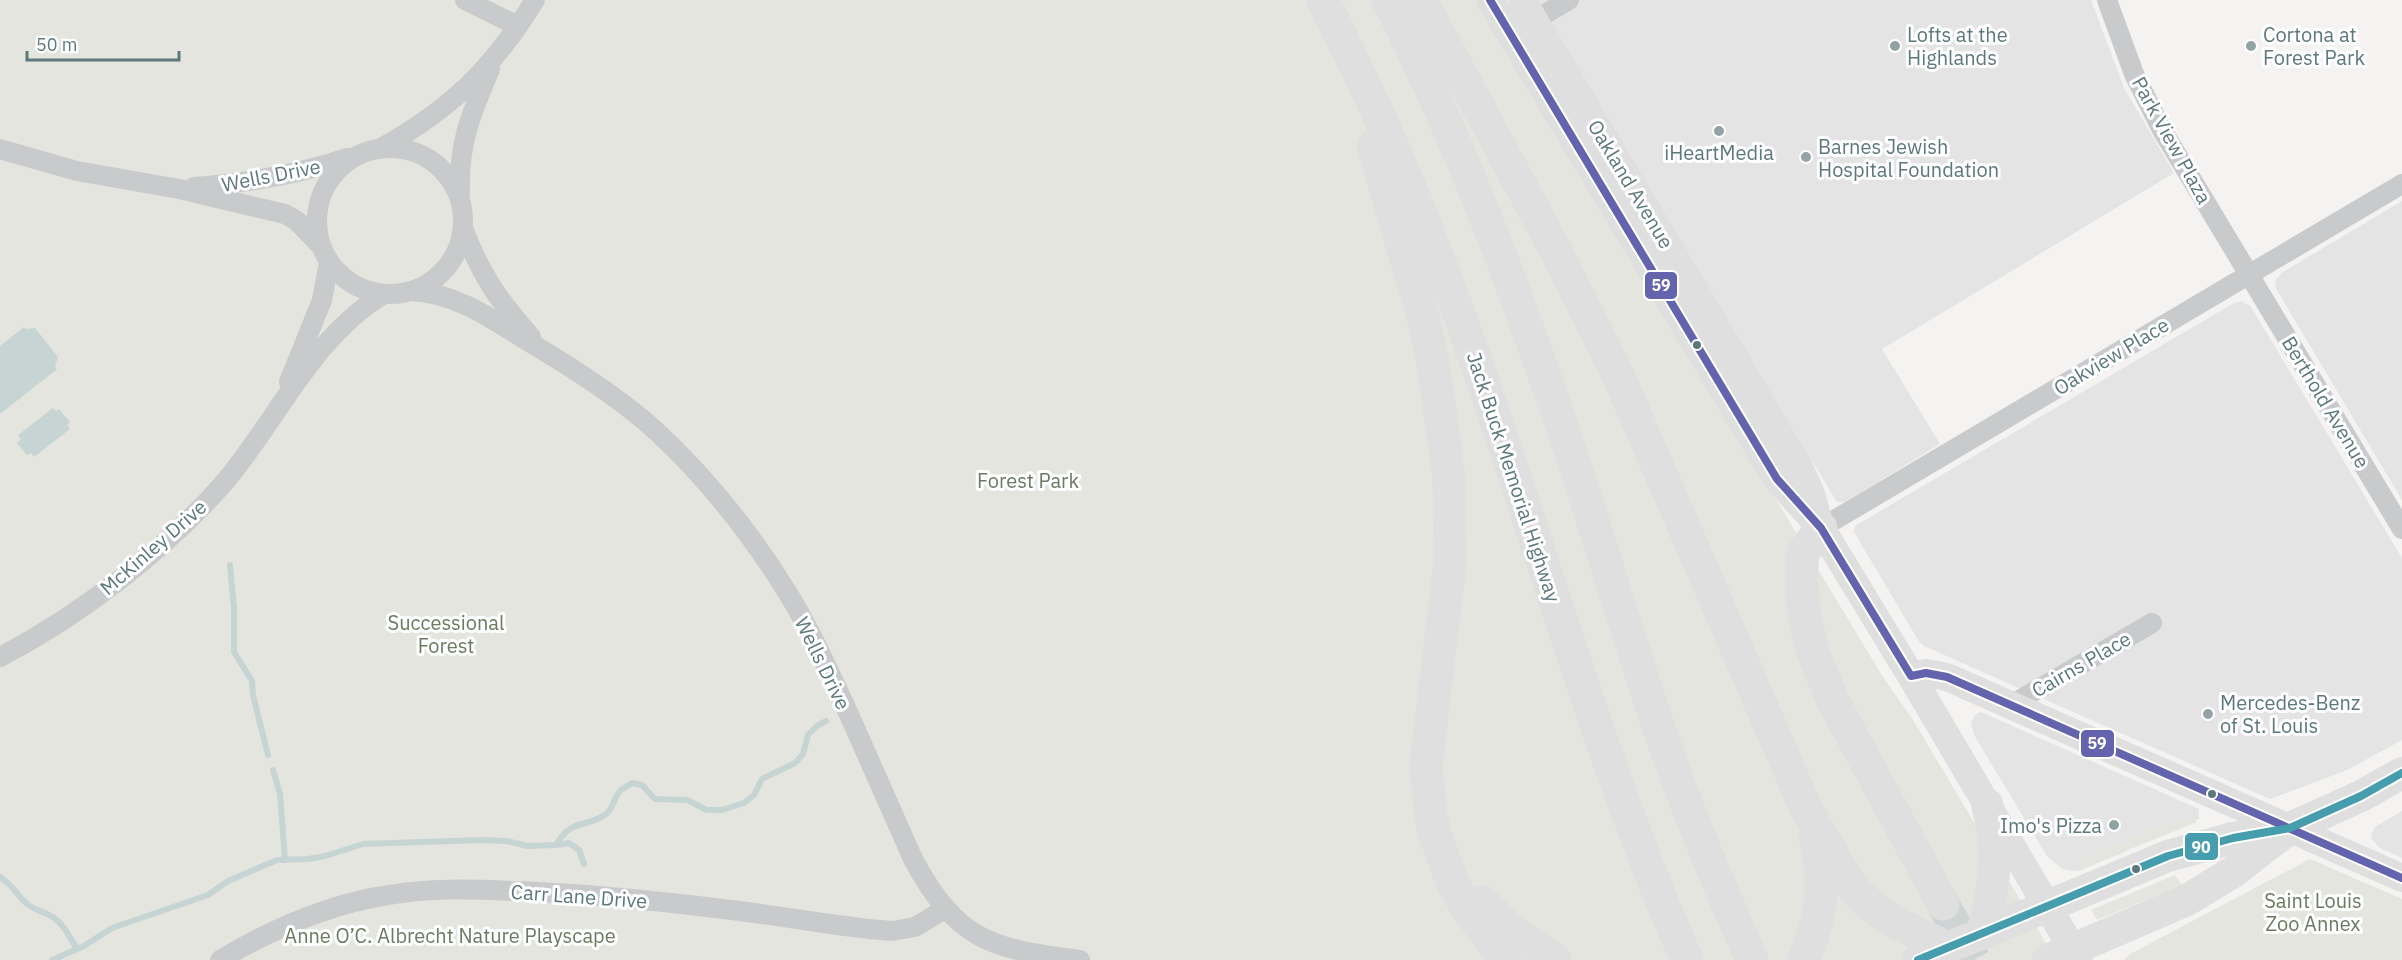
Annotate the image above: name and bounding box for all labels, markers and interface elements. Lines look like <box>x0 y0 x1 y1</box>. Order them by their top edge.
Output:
place label: Lofts at the Highlands <box>1907 21 2008 71</box>
place label: Cortona at Forest Park <box>2263 21 2365 71</box>
scale bar <box>27 24 178 62</box>
text: 50 m <box>36 33 78 56</box>
marker: Lofts at the Highlands <box>1888 39 1902 53</box>
marker: Cortona at Forest Park <box>2244 39 2258 53</box>
street label: Park View Plaza <box>2126 72 2218 209</box>
street label: Oakland Avenue <box>1582 114 1680 254</box>
marker: iHeartMedia <box>1712 124 1726 138</box>
place label: Barnes Jewish Hospital Foundation <box>1818 133 1999 183</box>
place label: iHeartMedia <box>1664 139 1774 166</box>
marker: Barnes Jewish Hospital Foundation <box>1799 150 1813 164</box>
street label: Wells Drive <box>219 152 323 198</box>
line badge: 59 <box>1644 271 1678 300</box>
text: 59 <box>1651 275 1671 295</box>
street label: Oakview Place <box>2048 311 2174 401</box>
street label: Berthold Avenue <box>2276 331 2376 473</box>
unlabelled marker <box>1691 339 1703 351</box>
street label: Jack Buck Memorial Highway <box>1461 348 1567 606</box>
park label: Forest Park <box>977 467 1079 494</box>
street label: McKinley Drive <box>94 493 212 601</box>
park label: Successional Forest <box>388 609 504 659</box>
street label: Wells Drive <box>789 612 857 714</box>
street label: Cairns Place <box>2026 625 2136 703</box>
place label: Mercedes-Benz of St. Louis <box>2220 689 2360 739</box>
marker: Mercedes-Benz of St. Louis <box>2201 707 2215 721</box>
line badge: 59 <box>2080 729 2115 758</box>
text: 59 <box>2087 733 2107 753</box>
unlabelled marker <box>2206 788 2218 800</box>
place label: Imo's Pizza <box>2000 812 2102 839</box>
marker: Imo's Pizza <box>2107 818 2121 832</box>
line badge: 90 <box>2184 832 2219 861</box>
text: 90 <box>2191 837 2211 857</box>
unlabelled marker <box>2130 863 2142 875</box>
street label: Carr Lane Drive <box>510 878 648 914</box>
park label: Saint Louis Zoo Annex <box>2264 887 2362 937</box>
park label: Anne O’C. Albrecht Nature Playscape <box>284 922 616 949</box>

